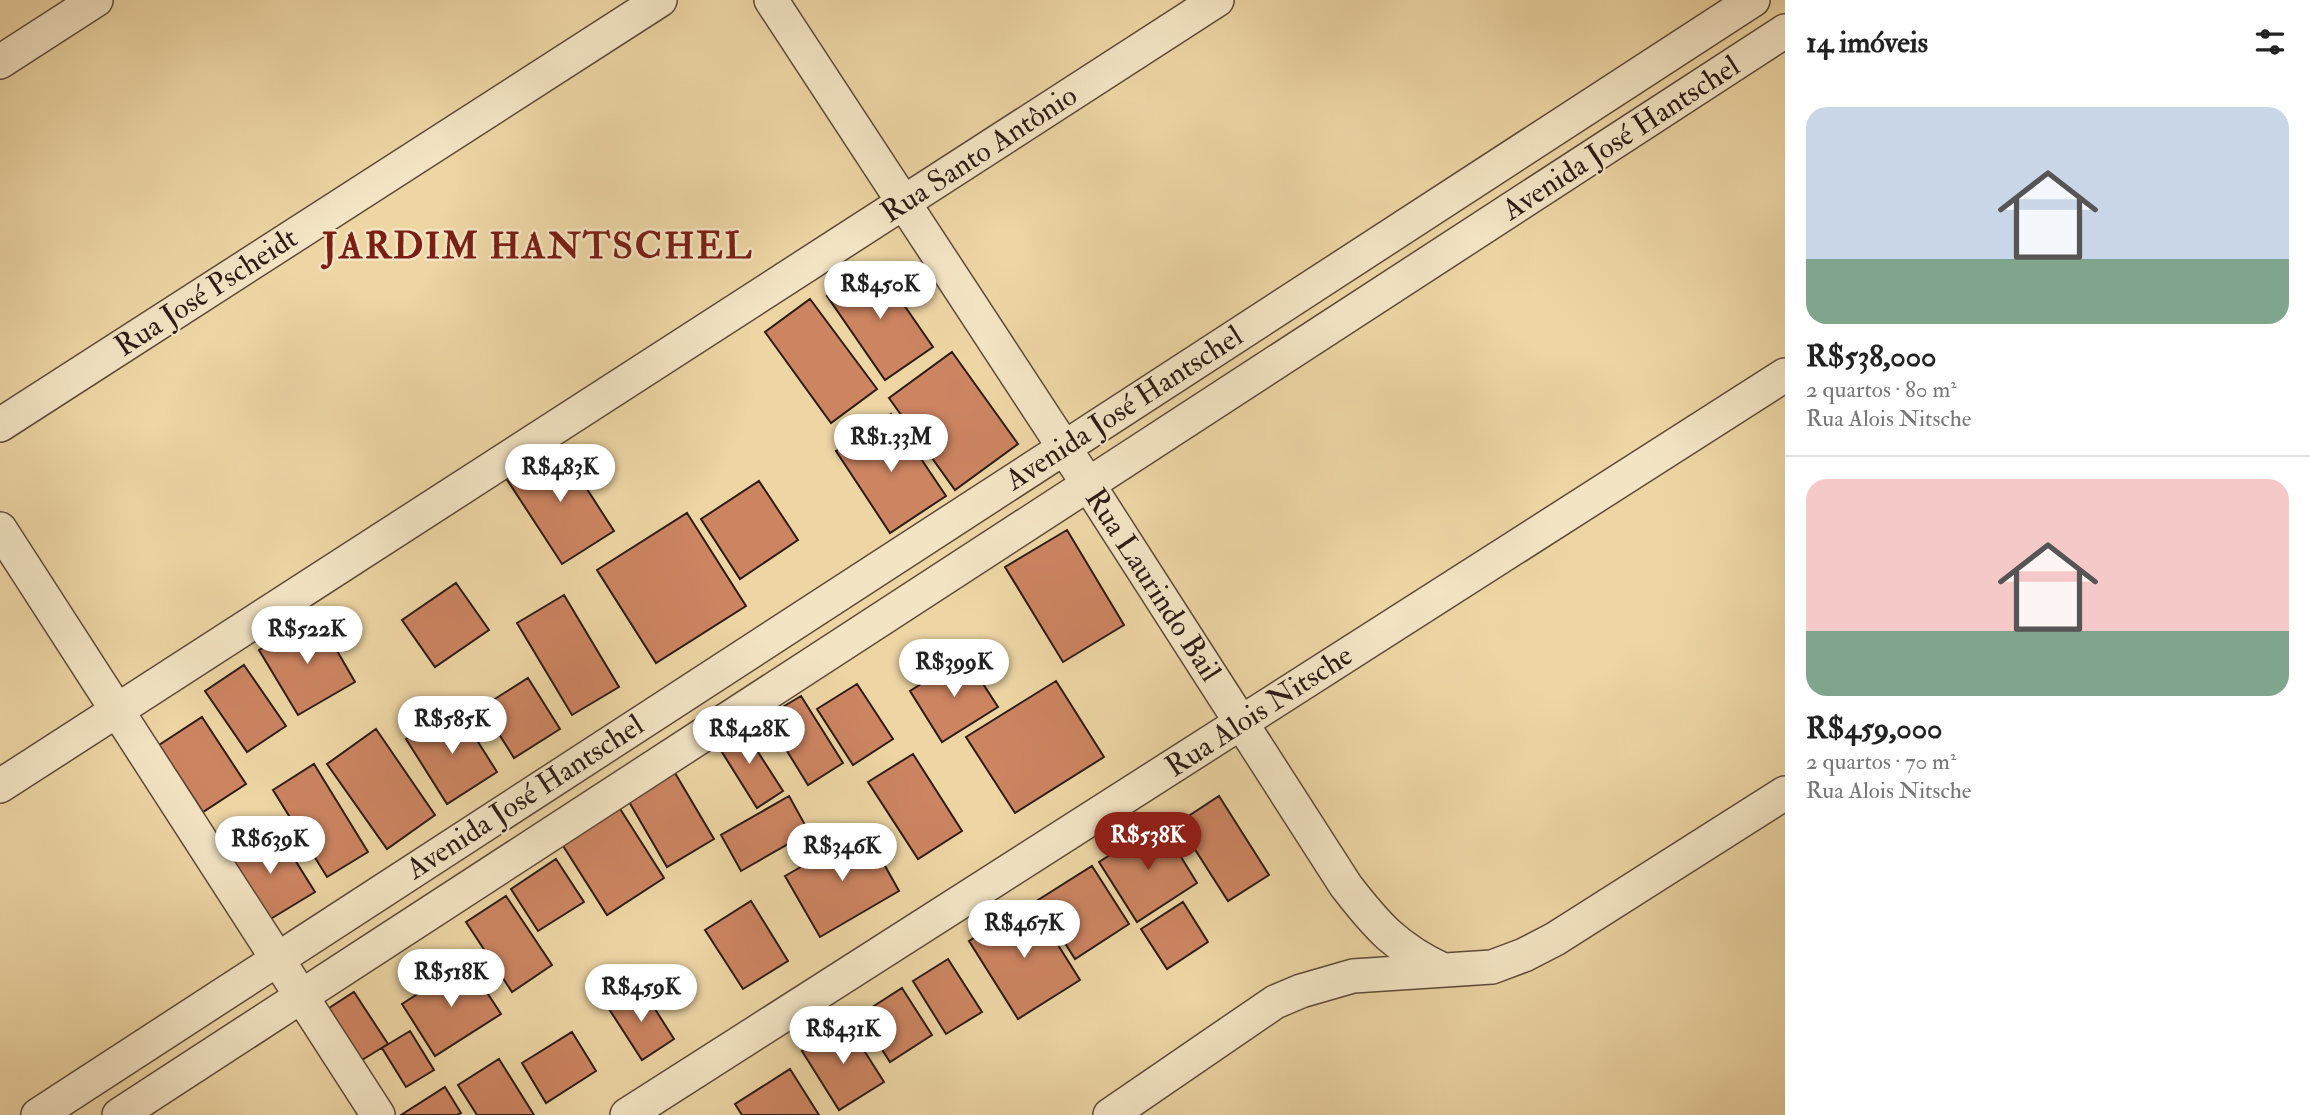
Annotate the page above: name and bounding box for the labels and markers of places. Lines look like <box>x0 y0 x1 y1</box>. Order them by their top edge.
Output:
pin: R$450K <box>823 262 937 321</box>
pin: R$1.33M <box>826 414 956 474</box>
pin: R$483K <box>503 444 617 504</box>
pin: R$522K <box>250 606 364 666</box>
pin: R$399K <box>897 640 1011 699</box>
pin: R$585K <box>395 696 509 756</box>
pin: R$428K <box>692 706 806 766</box>
pin: R$538K <box>1091 812 1205 872</box>
pin: R$639K <box>213 816 327 876</box>
pin: R$346K <box>785 824 899 883</box>
pin: R$467K <box>967 900 1081 960</box>
pin: R$518K <box>394 950 508 1009</box>
pin: R$459K <box>584 964 698 1024</box>
pin: R$431K <box>786 1006 900 1066</box>

